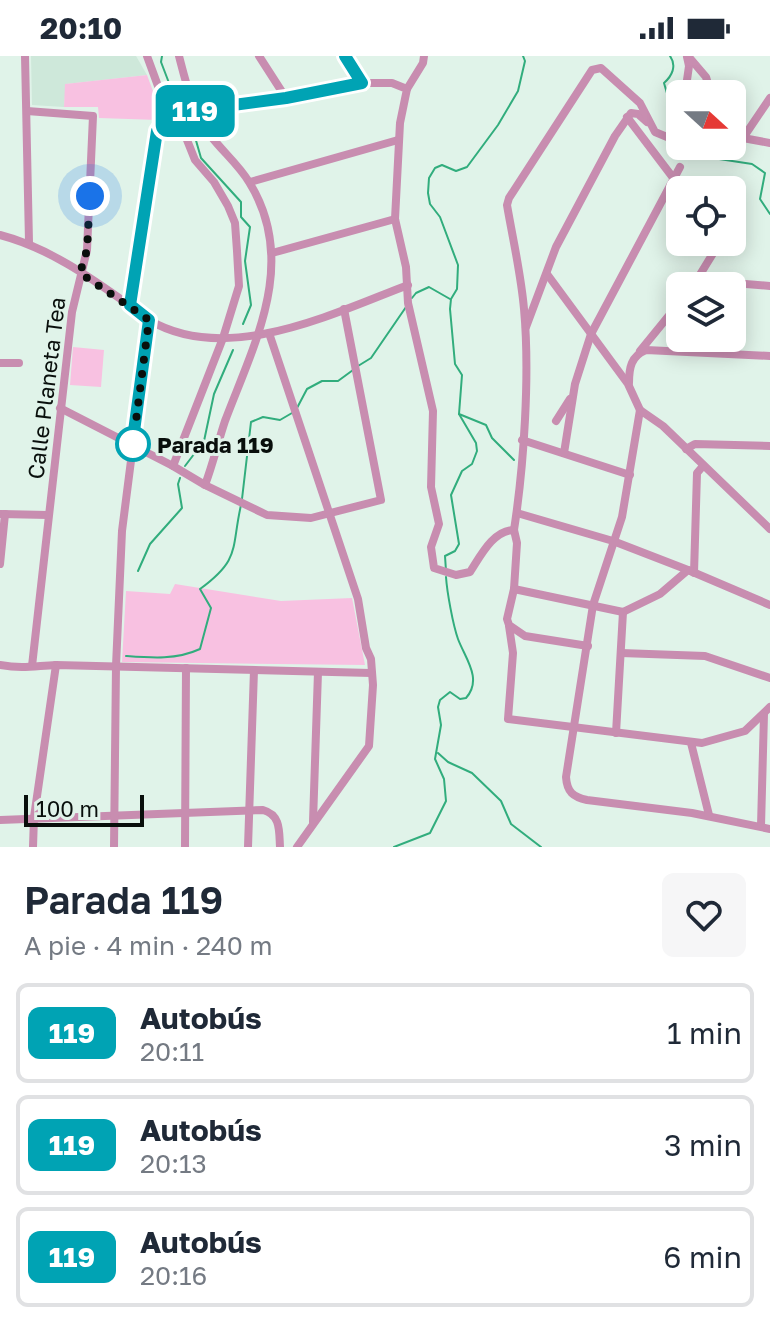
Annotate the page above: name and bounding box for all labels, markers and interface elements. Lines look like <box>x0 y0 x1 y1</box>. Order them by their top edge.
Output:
text: 20:10 <box>40 10 122 46</box>
north arrow <box>666 80 746 160</box>
map controls <box>666 80 746 352</box>
line badge: 119 <box>149 85 241 137</box>
text: 119 <box>172 94 218 127</box>
your location <box>70 176 110 216</box>
button: locate <box>666 176 746 256</box>
button: layers <box>666 272 746 352</box>
street label: Calle Planeta Tea <box>21 295 71 481</box>
marker: Parada 119 <box>116 427 150 461</box>
place label: Parada 119 <box>157 431 274 458</box>
scale bar <box>24 791 144 827</box>
text: 100 m <box>36 795 99 822</box>
button: heart <box>662 873 746 957</box>
text: Parada 119 <box>24 877 223 922</box>
text: A pie · 4 min · 240 m <box>24 930 272 961</box>
text: Autobús <box>140 1000 262 1036</box>
text: 1 min <box>667 1015 742 1051</box>
text: 119 <box>49 1016 95 1049</box>
text: 20:11 <box>140 1036 204 1067</box>
text: Autobús <box>140 1112 262 1148</box>
text: 3 min <box>664 1127 742 1163</box>
text: 119 <box>49 1128 95 1161</box>
text: 20:13 <box>140 1148 207 1179</box>
text: Autobús <box>140 1224 262 1260</box>
text: 6 min <box>663 1239 742 1275</box>
text: 119 <box>49 1240 95 1273</box>
text: 20:16 <box>140 1260 207 1291</box>

